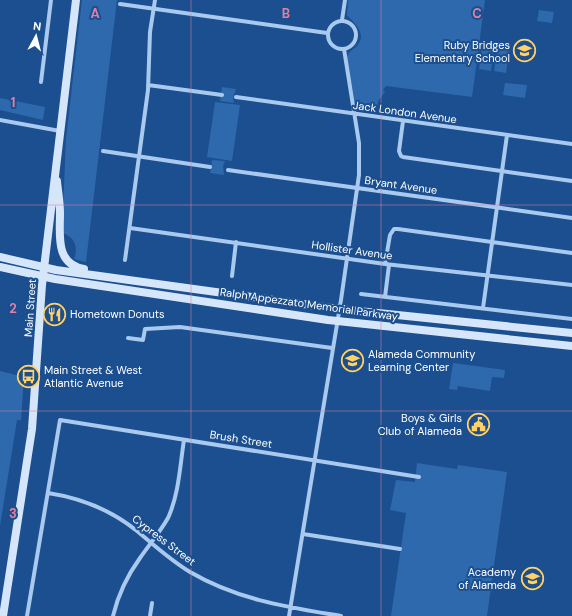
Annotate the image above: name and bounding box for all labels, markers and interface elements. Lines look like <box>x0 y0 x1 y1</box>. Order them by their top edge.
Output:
text: A <box>90 5 100 22</box>
text: B <box>282 5 290 22</box>
text: C <box>472 5 482 22</box>
north arrow <box>16 16 56 56</box>
text: N <box>32 19 42 34</box>
place label: Ruby Bridges Elementary School <box>415 38 510 65</box>
school or university icon: Ruby Bridges Elementary School <box>512 38 538 64</box>
text: 1 <box>11 94 15 111</box>
street label: Jack London Avenue <box>352 98 458 126</box>
street label: Bryant Avenue <box>364 173 438 197</box>
street label: Hollister Avenue <box>311 237 393 263</box>
street label: Main Street <box>21 278 39 338</box>
street label: Ralph Appezzato Memorial Parkway <box>219 285 399 323</box>
text: 2 <box>9 300 17 317</box>
restaurant icon: Hometown Donuts <box>42 301 68 327</box>
place label: Hometown Donuts <box>70 307 165 321</box>
school or university icon: Alameda Community Learning Center <box>340 347 366 373</box>
place label: Alameda Community Learning Center <box>368 347 475 374</box>
bus stop icon: Main Street & West Atlantic Avenue <box>16 363 42 389</box>
place label: Main Street & West Atlantic Avenue <box>44 363 142 390</box>
place label: Boys & Girls Club of Alameda <box>378 411 462 438</box>
public building icon: Boys & Girls Club of Alameda <box>465 411 491 437</box>
street label: Brush Street <box>209 427 273 451</box>
text: 3 <box>9 505 17 522</box>
street label: Cypress Street <box>129 511 199 569</box>
place label: Academy of Alameda <box>458 565 516 592</box>
school or university icon: Academy of Alameda <box>519 565 545 591</box>

